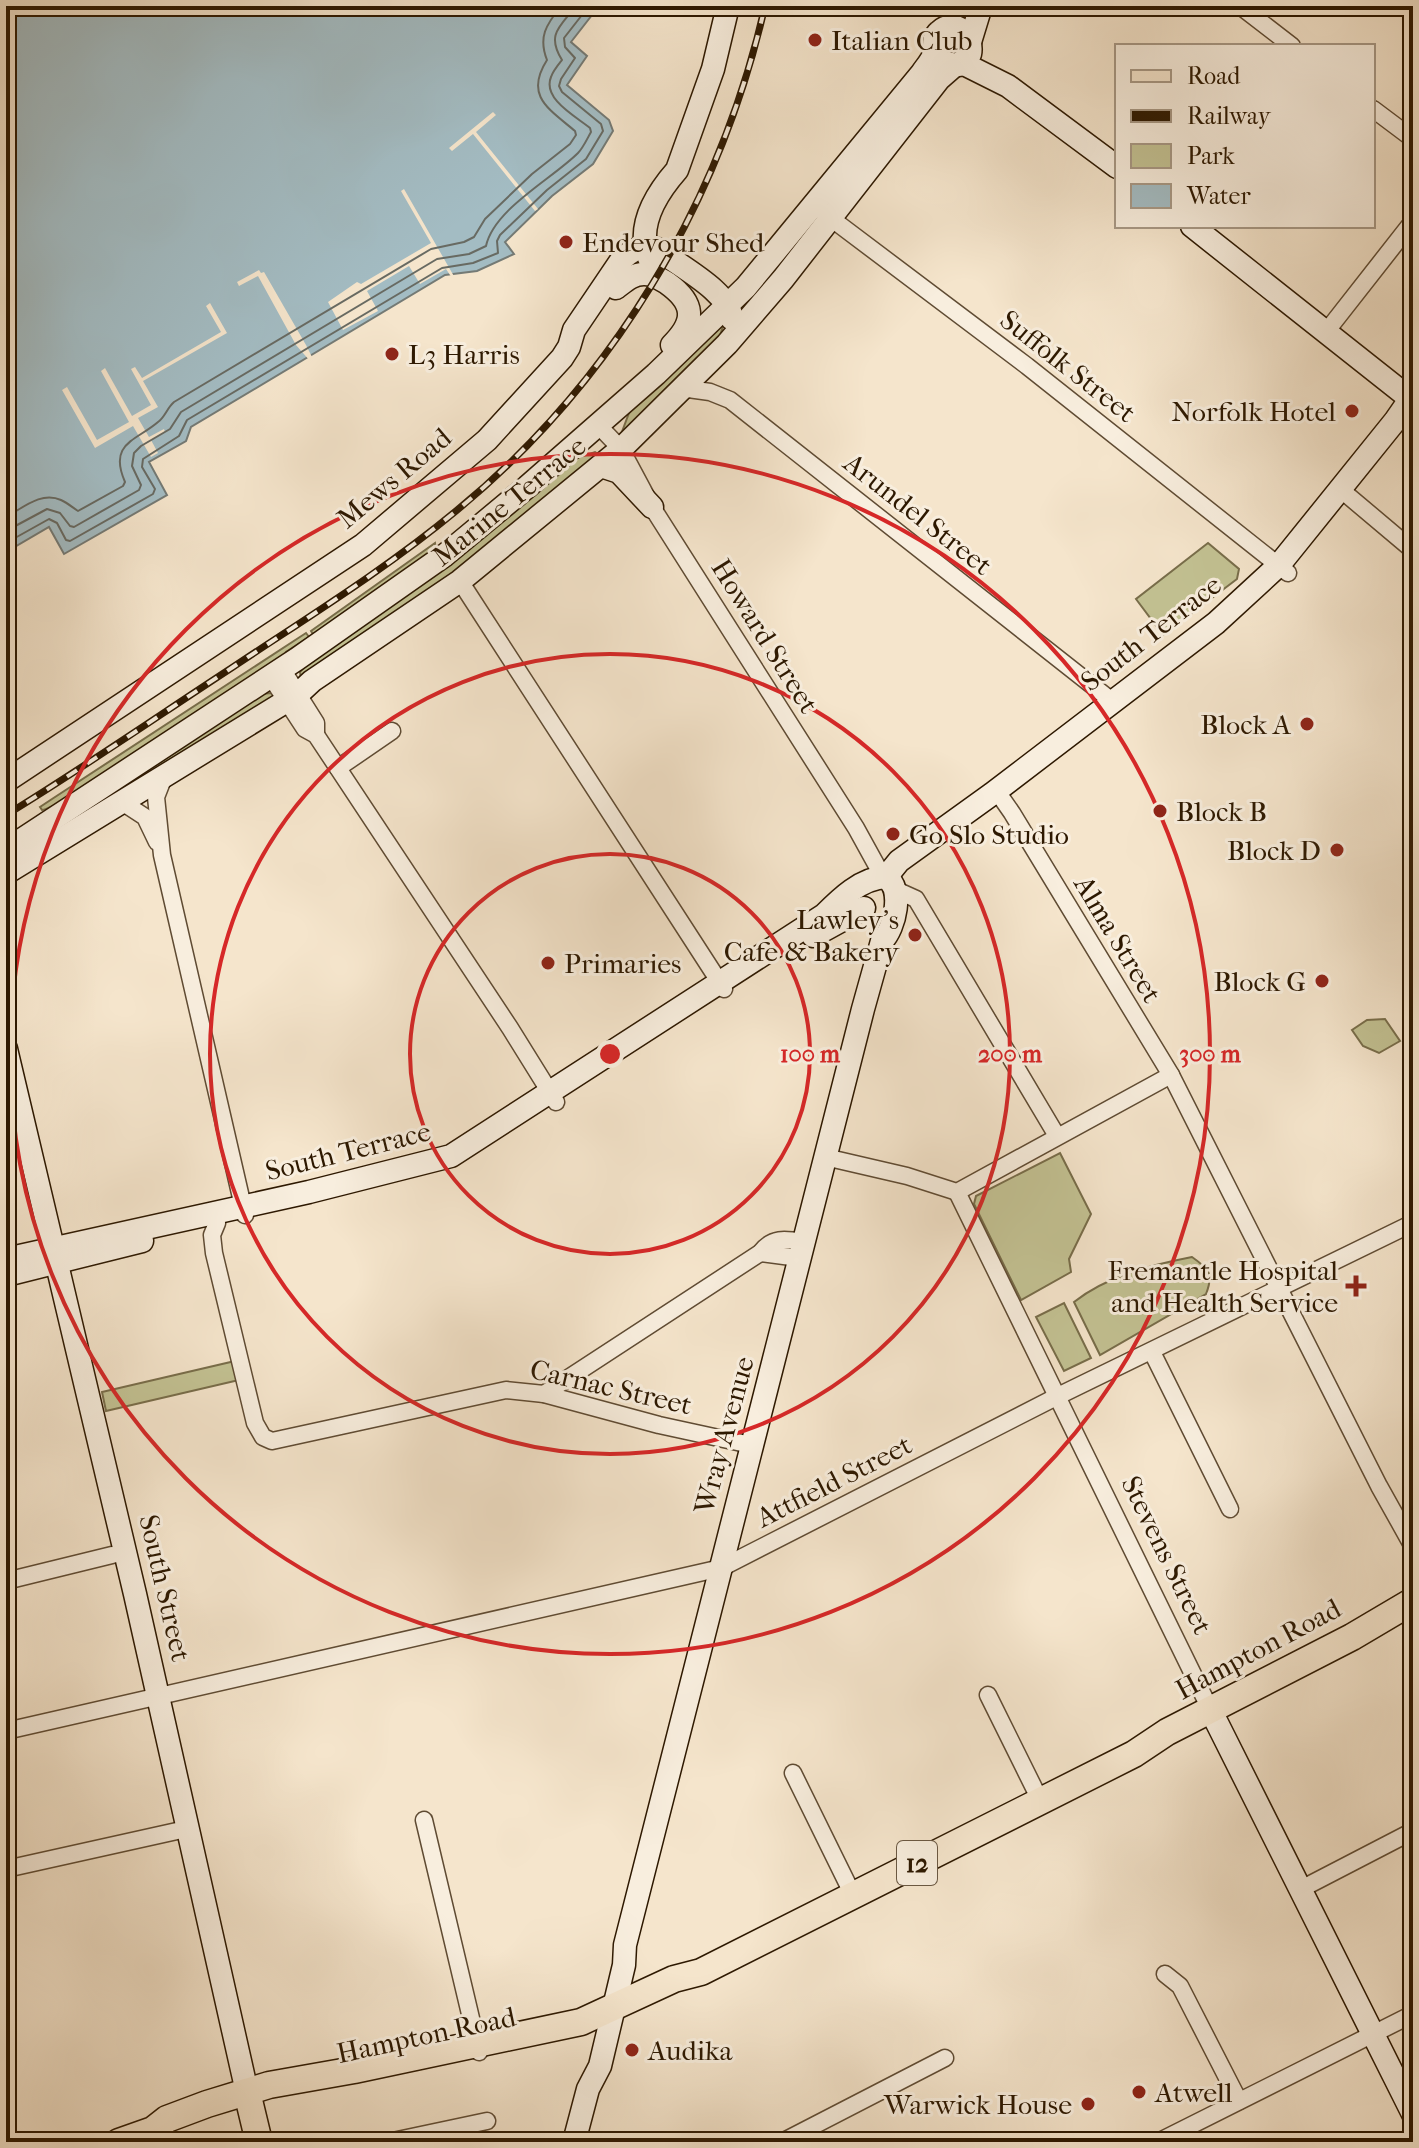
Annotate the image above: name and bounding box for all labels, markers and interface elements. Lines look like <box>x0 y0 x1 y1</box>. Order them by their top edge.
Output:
place label: Italian Club <box>831 24 973 57</box>
marker: Italian Club <box>806 31 824 49</box>
legend <box>1115 44 1375 228</box>
text: Road <box>1187 62 1241 90</box>
text: Railway <box>1187 102 1272 130</box>
text: Park <box>1187 142 1235 170</box>
text: Water <box>1186 182 1251 210</box>
place label: Endevour Shed <box>582 226 765 259</box>
marker: Endevour Shed <box>557 233 575 251</box>
street label: Suffolk Street <box>994 303 1142 429</box>
place label: L3 Harris <box>408 338 520 371</box>
marker: L3 Harris <box>383 345 401 363</box>
place label: Norfolk Hotel <box>1171 395 1336 428</box>
marker: Norfolk Hotel <box>1343 402 1361 420</box>
street label: Mews Road <box>330 420 458 535</box>
street label: Marine Terrace <box>426 429 593 573</box>
street label: Arundel Street <box>837 445 999 582</box>
street label: Howard Street <box>704 553 826 719</box>
street label: South Terrace <box>1074 568 1228 698</box>
place label: Block A <box>1200 708 1292 741</box>
marker: Block A <box>1298 715 1316 733</box>
place label: Block B <box>1176 795 1267 828</box>
marker: Block B <box>1151 802 1169 820</box>
place label: Go Slo Studio <box>909 818 1069 851</box>
marker: Go Slo Studio <box>884 825 902 843</box>
place label: Block D <box>1227 834 1321 867</box>
marker: Block D <box>1328 841 1346 859</box>
street label: Alma Street <box>1067 869 1169 1008</box>
place label: Lawley's Cafe & Bakery <box>724 903 900 968</box>
marker: Lawley's Cafe & Bakery <box>906 926 924 944</box>
place label: Primaries <box>564 947 681 980</box>
marker: Primaries <box>539 954 557 972</box>
place label: Block G <box>1214 965 1306 998</box>
marker: Block G <box>1313 972 1331 990</box>
centre of rings <box>596 1040 624 1068</box>
text: 100 m <box>780 1040 841 1068</box>
text: 200 m <box>978 1040 1043 1068</box>
text: 300 m <box>1179 1040 1242 1068</box>
street label: South Terrace <box>262 1114 434 1187</box>
place label: Fremantle Hospital and Health Service <box>1108 1254 1338 1319</box>
marker: Fremantle Hospital and Health Service <box>1345 1275 1367 1297</box>
street label: Carnac Street <box>527 1352 695 1422</box>
street label: Wray Avenue <box>687 1353 761 1518</box>
street label: Attfield Street <box>750 1428 917 1535</box>
street label: Stevens Street <box>1115 1471 1219 1639</box>
street label: South Street <box>132 1511 198 1665</box>
street label: Hampton Road <box>1170 1591 1347 1706</box>
road number: 12 <box>897 1841 937 1885</box>
street label: Hampton Road <box>333 2000 519 2070</box>
place label: Audika <box>647 2034 733 2067</box>
marker: Audika <box>623 2041 641 2059</box>
place label: Atwell <box>1154 2076 1233 2109</box>
marker: Atwell <box>1130 2083 1148 2101</box>
place label: Warwick House <box>883 2088 1072 2121</box>
marker: Warwick House <box>1079 2095 1097 2113</box>

